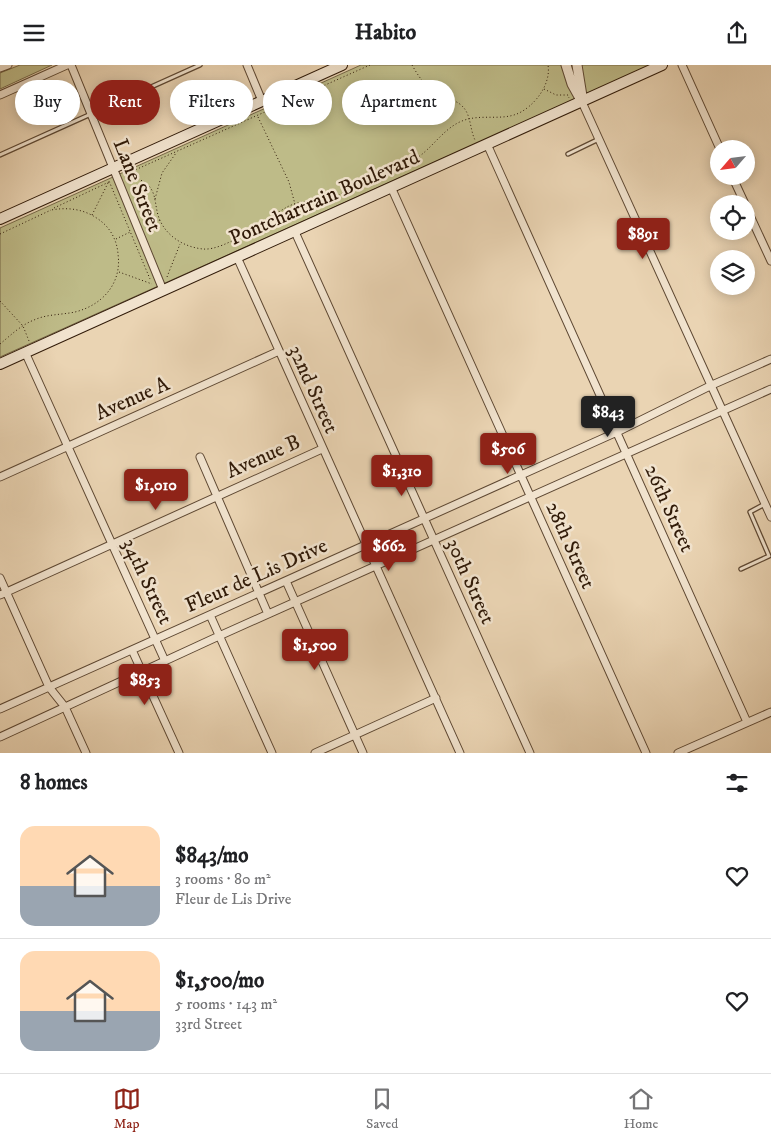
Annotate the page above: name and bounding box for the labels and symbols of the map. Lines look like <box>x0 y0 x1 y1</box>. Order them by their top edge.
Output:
street label: Lane Street <box>107 135 168 236</box>
north arrow <box>710 140 755 185</box>
street label: Pontchartrain Boulevard <box>225 144 424 252</box>
pin: $891 <box>613 217 673 260</box>
street label: 32nd Street <box>282 341 344 438</box>
street label: Avenue A <box>91 371 174 427</box>
pin: $843 <box>578 395 638 438</box>
street label: Avenue B <box>222 429 304 485</box>
pin: $506 <box>478 433 538 475</box>
pin: $1,310 <box>361 455 443 497</box>
street label: 26th Street <box>638 461 700 556</box>
pin: $1,010 <box>115 469 197 511</box>
street label: 28th Street <box>539 498 601 593</box>
pin: $662 <box>359 529 419 572</box>
street label: Fleur de Lis Drive <box>181 533 332 619</box>
street label: 34th Street <box>116 534 178 629</box>
street label: 30th Street <box>440 535 501 629</box>
pin: $1,500 <box>274 629 356 671</box>
pin: $853 <box>115 663 175 706</box>

